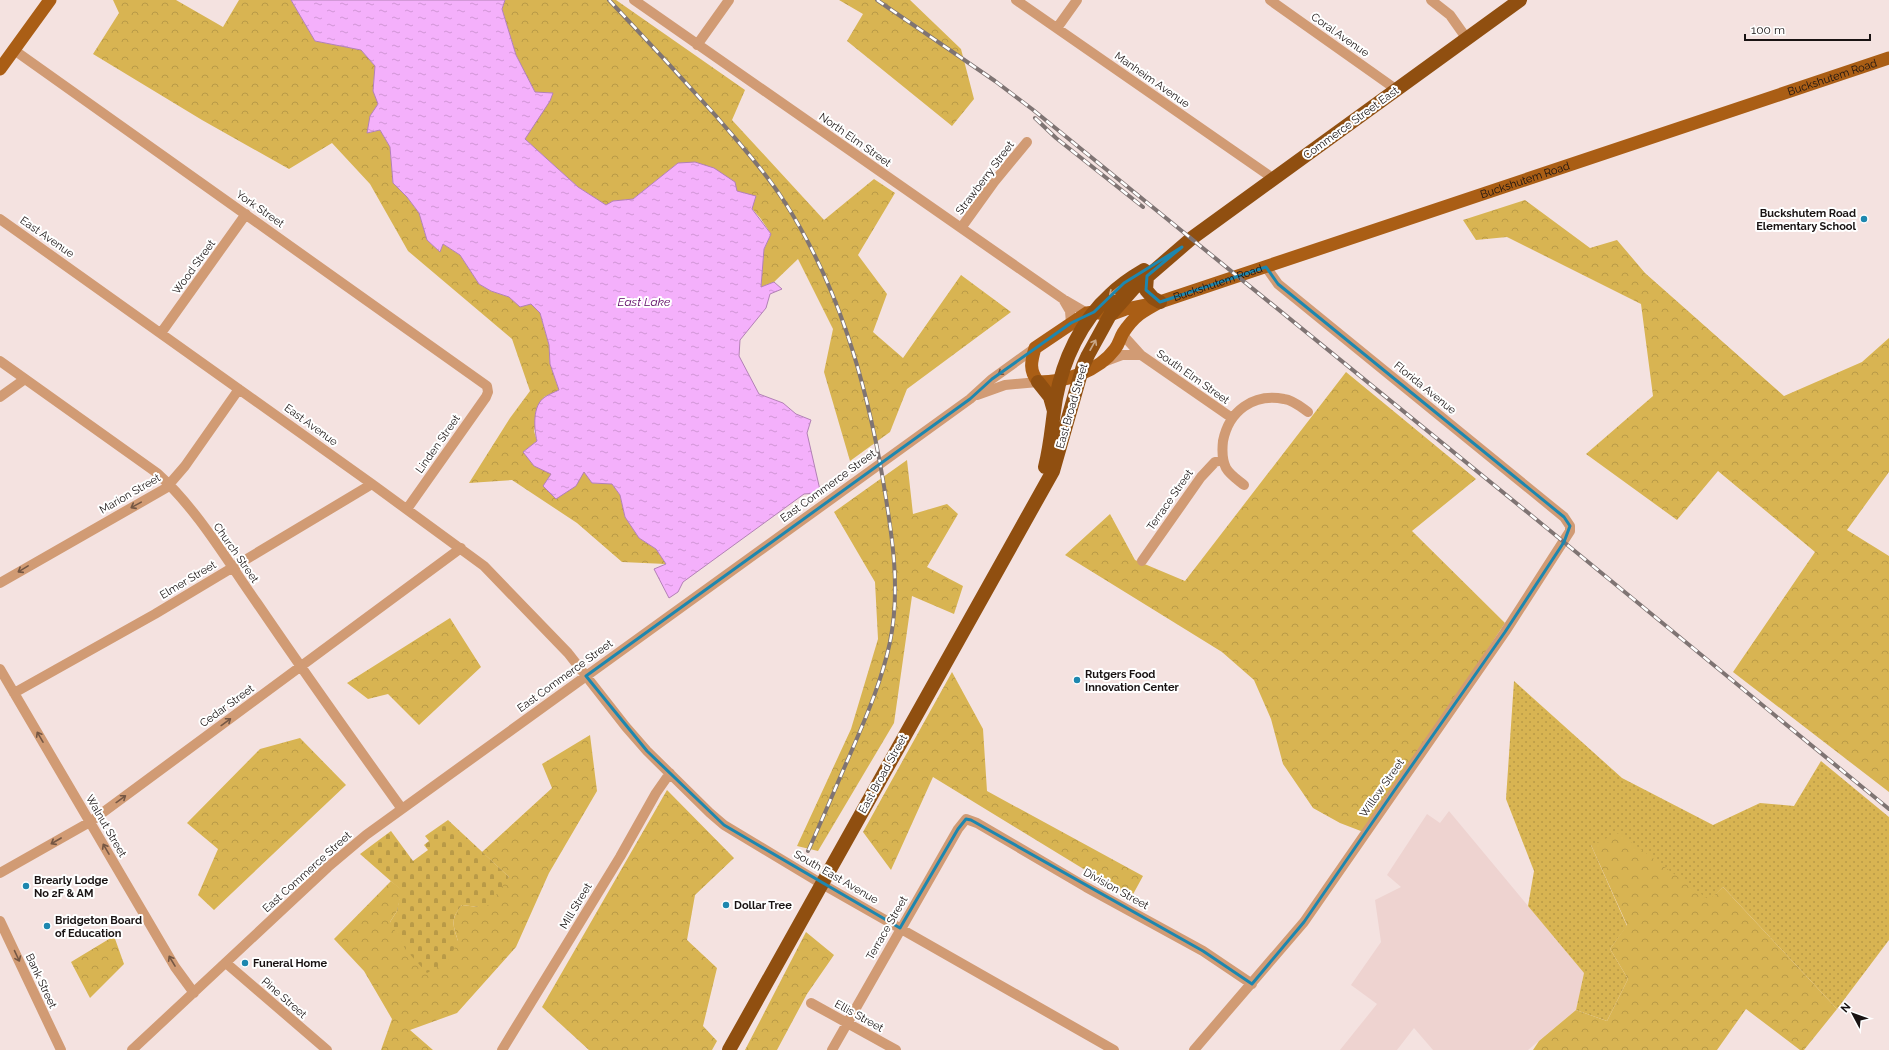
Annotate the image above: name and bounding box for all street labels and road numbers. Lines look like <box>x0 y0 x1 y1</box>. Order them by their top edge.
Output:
street label: Coral Avenue <box>1309 10 1372 60</box>
street label: Manheim Avenue <box>1112 49 1192 111</box>
street label: Buckshutem Road <box>1786 56 1879 98</box>
street label: Commerce Street East <box>1301 84 1401 162</box>
street label: North Elm Street <box>817 110 894 170</box>
street label: Strawberry Street <box>953 138 1017 217</box>
street label: Buckshutem Road <box>1479 159 1571 201</box>
street label: York Street <box>233 188 287 230</box>
street label: East Avenue <box>18 214 77 261</box>
street label: Wood Street <box>170 237 218 297</box>
street label: Buckshutem Road <box>1171 262 1264 304</box>
street label: South Elm Street <box>1154 347 1232 407</box>
street label: Florida Avenue <box>1391 359 1459 417</box>
street label: East Broad Street <box>1054 362 1090 450</box>
street label: East Avenue <box>282 401 341 449</box>
street label: Linden Street <box>413 412 463 476</box>
street label: East Commerce Street <box>778 447 878 525</box>
street label: Terrace Street <box>1144 467 1196 533</box>
street label: Marion Street <box>97 471 163 517</box>
street label: Church Street <box>211 521 262 586</box>
street label: Elmer Street <box>158 558 219 602</box>
street label: East Commerce Street <box>515 637 615 715</box>
street label: Cedar Street <box>197 682 257 730</box>
street label: East Broad Street <box>856 732 910 816</box>
street label: Willow Street <box>1357 756 1407 820</box>
street label: Walnut Street <box>83 793 129 860</box>
street label: East Commerce Street <box>260 829 354 915</box>
street label: South East Avenue <box>791 848 881 907</box>
street label: Division Street <box>1081 866 1151 912</box>
street label: Mill Street <box>557 881 595 931</box>
street label: Terrace Street <box>864 894 911 962</box>
street label: Bank Street <box>23 952 59 1011</box>
street label: Pine Street <box>259 975 309 1021</box>
street label: Ellis Street <box>832 997 886 1035</box>

